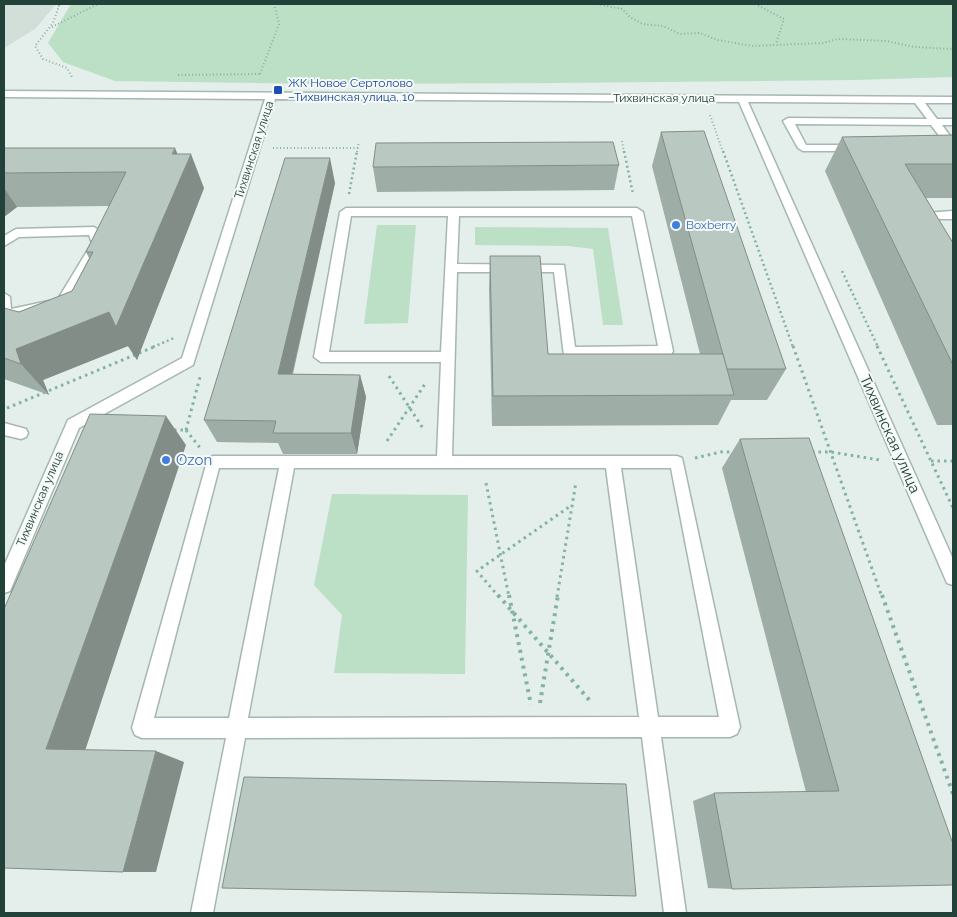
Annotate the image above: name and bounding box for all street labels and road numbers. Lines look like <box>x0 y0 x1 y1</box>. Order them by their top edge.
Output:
street label: Тихвинская улица <box>613 91 715 105</box>
street label: Тихвинская улица <box>232 99 276 201</box>
street label: Тихвинская улица <box>856 372 924 496</box>
street label: Тихвинская улица <box>14 449 66 549</box>

